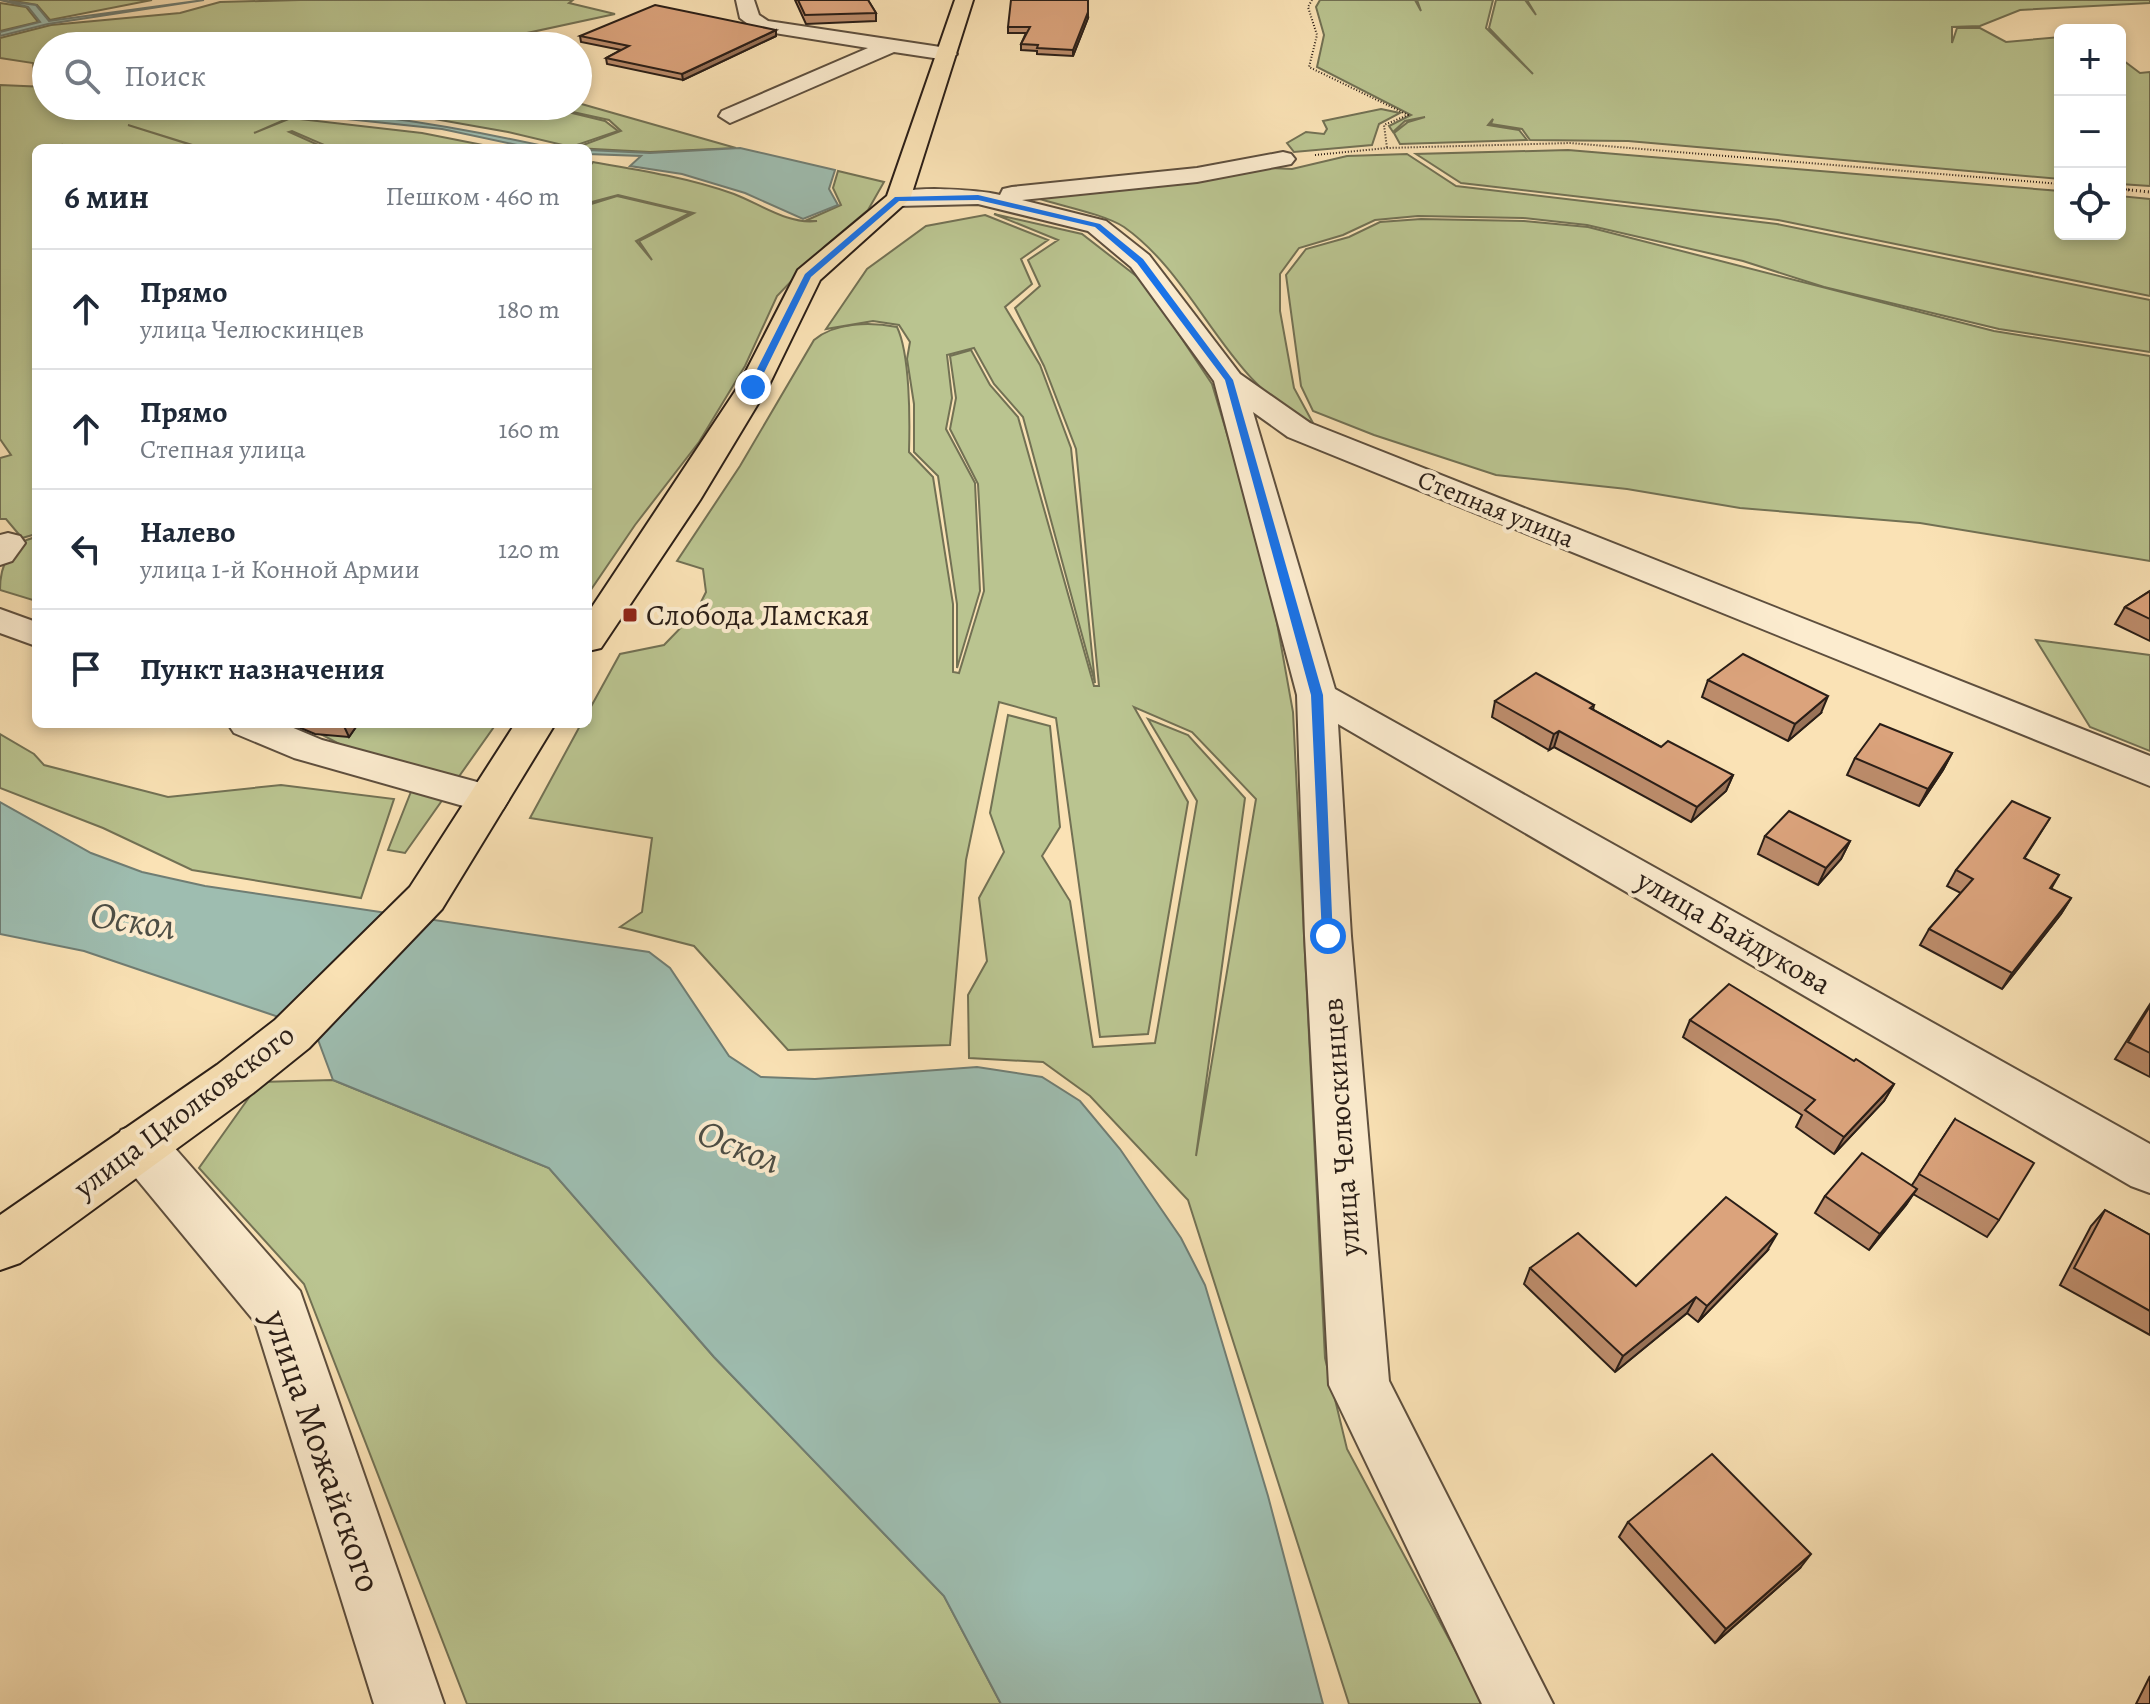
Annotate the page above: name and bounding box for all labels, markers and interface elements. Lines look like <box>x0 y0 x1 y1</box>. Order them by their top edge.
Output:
map controls <box>2054 24 2126 240</box>
button: + <box>2054 24 2126 96</box>
search box <box>32 32 592 120</box>
icon: search <box>60 54 104 98</box>
text: Поиск <box>124 56 206 96</box>
button: − <box>2054 96 2126 168</box>
button: locate <box>2054 168 2126 240</box>
text: 6 мин <box>64 173 149 220</box>
text: Пешком · 460 m <box>386 179 560 214</box>
text: Прямо <box>140 272 227 312</box>
icon: ahead <box>64 287 108 331</box>
text: 180 m <box>498 292 560 327</box>
text: улица Челюскинцев <box>140 312 364 347</box>
route end <box>735 369 771 405</box>
text: Прямо <box>140 392 227 432</box>
icon: ahead <box>64 407 108 451</box>
text: 160 m <box>498 412 560 447</box>
text: Степная улица <box>140 432 306 467</box>
street label: Степная улица <box>1413 462 1579 556</box>
text: Налево <box>140 512 235 552</box>
icon: left <box>64 527 108 571</box>
text: 120 m <box>498 532 560 567</box>
text: улица 1-й Конной Армии <box>140 552 420 587</box>
place label: Слобода Ламская <box>646 595 869 635</box>
marker: Слобода Ламская <box>621 606 639 624</box>
icon: arrive <box>64 647 108 691</box>
text: Пункт назначения <box>140 649 385 689</box>
street label: улица Байдукова <box>1629 860 1839 1004</box>
water label: Оскол <box>87 888 179 952</box>
route start <box>1310 918 1346 954</box>
street label: улица Челюскинцев <box>1312 997 1370 1258</box>
street label: улица Циолковского <box>65 1015 303 1208</box>
water label: Оскол <box>690 1106 789 1186</box>
street label: улица Можайского <box>251 1302 394 1599</box>

